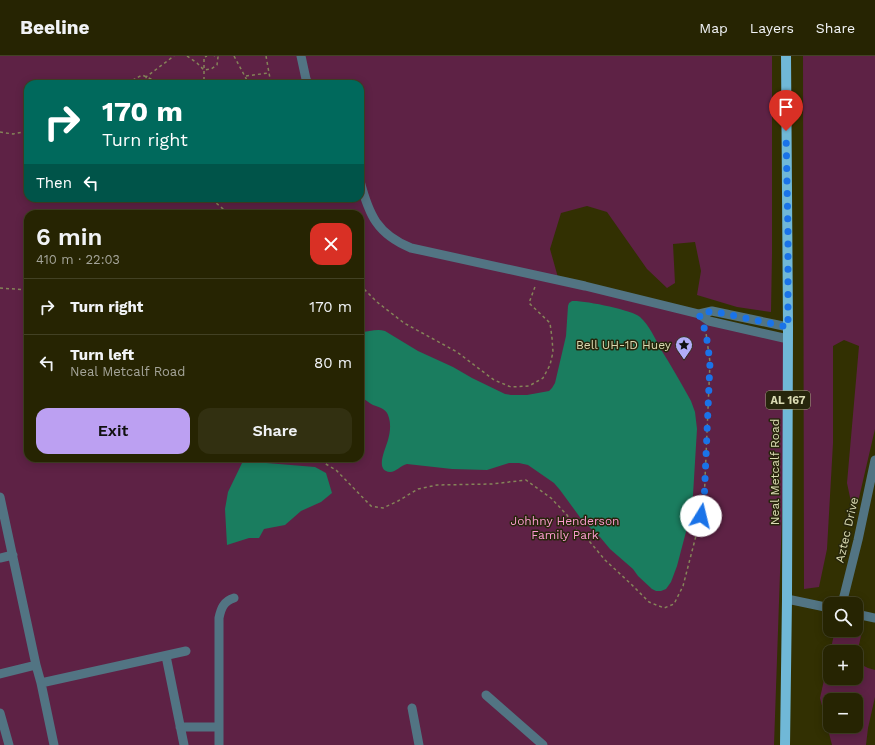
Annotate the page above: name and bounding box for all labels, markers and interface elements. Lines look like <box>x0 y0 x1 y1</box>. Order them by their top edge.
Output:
text: Beeline <box>20 16 90 39</box>
text: Map <box>699 20 728 36</box>
text: Layers <box>750 20 794 36</box>
text: Share <box>816 20 855 36</box>
pin <box>769 90 803 131</box>
text: 170 m <box>102 95 183 128</box>
icon: right <box>36 96 88 148</box>
icon: arrive <box>775 96 797 118</box>
text: Turn right <box>102 129 188 150</box>
icon: left <box>80 172 102 194</box>
text: Then <box>36 174 72 192</box>
text: 6 min <box>36 223 102 251</box>
button: close <box>310 223 352 265</box>
text: 410 m · 22:03 <box>36 252 120 267</box>
icon: right <box>36 296 58 318</box>
text: Turn right <box>70 298 143 316</box>
text: 170 m <box>309 298 352 316</box>
place icon: Bell UH-1D Huey <box>674 335 694 360</box>
place label: Bell UH-1D Huey <box>576 338 672 352</box>
text: Turn left <box>70 346 134 364</box>
icon: left <box>36 352 58 374</box>
text: 80 m <box>314 354 352 372</box>
text: Neal Metcalf Road <box>70 364 185 379</box>
road number: AL 167 <box>766 391 810 409</box>
button: Exit <box>36 408 190 454</box>
button: Share <box>198 408 352 454</box>
street label: Neal Metcalf Road <box>768 419 782 525</box>
position arrow <box>680 495 722 537</box>
street label: Aztec Drive <box>833 496 861 564</box>
park label: Johhny Henderson Family Park <box>510 514 620 542</box>
map controls <box>823 597 863 733</box>
button: search <box>823 597 863 637</box>
button: + <box>823 645 863 685</box>
button: − <box>823 693 863 733</box>

